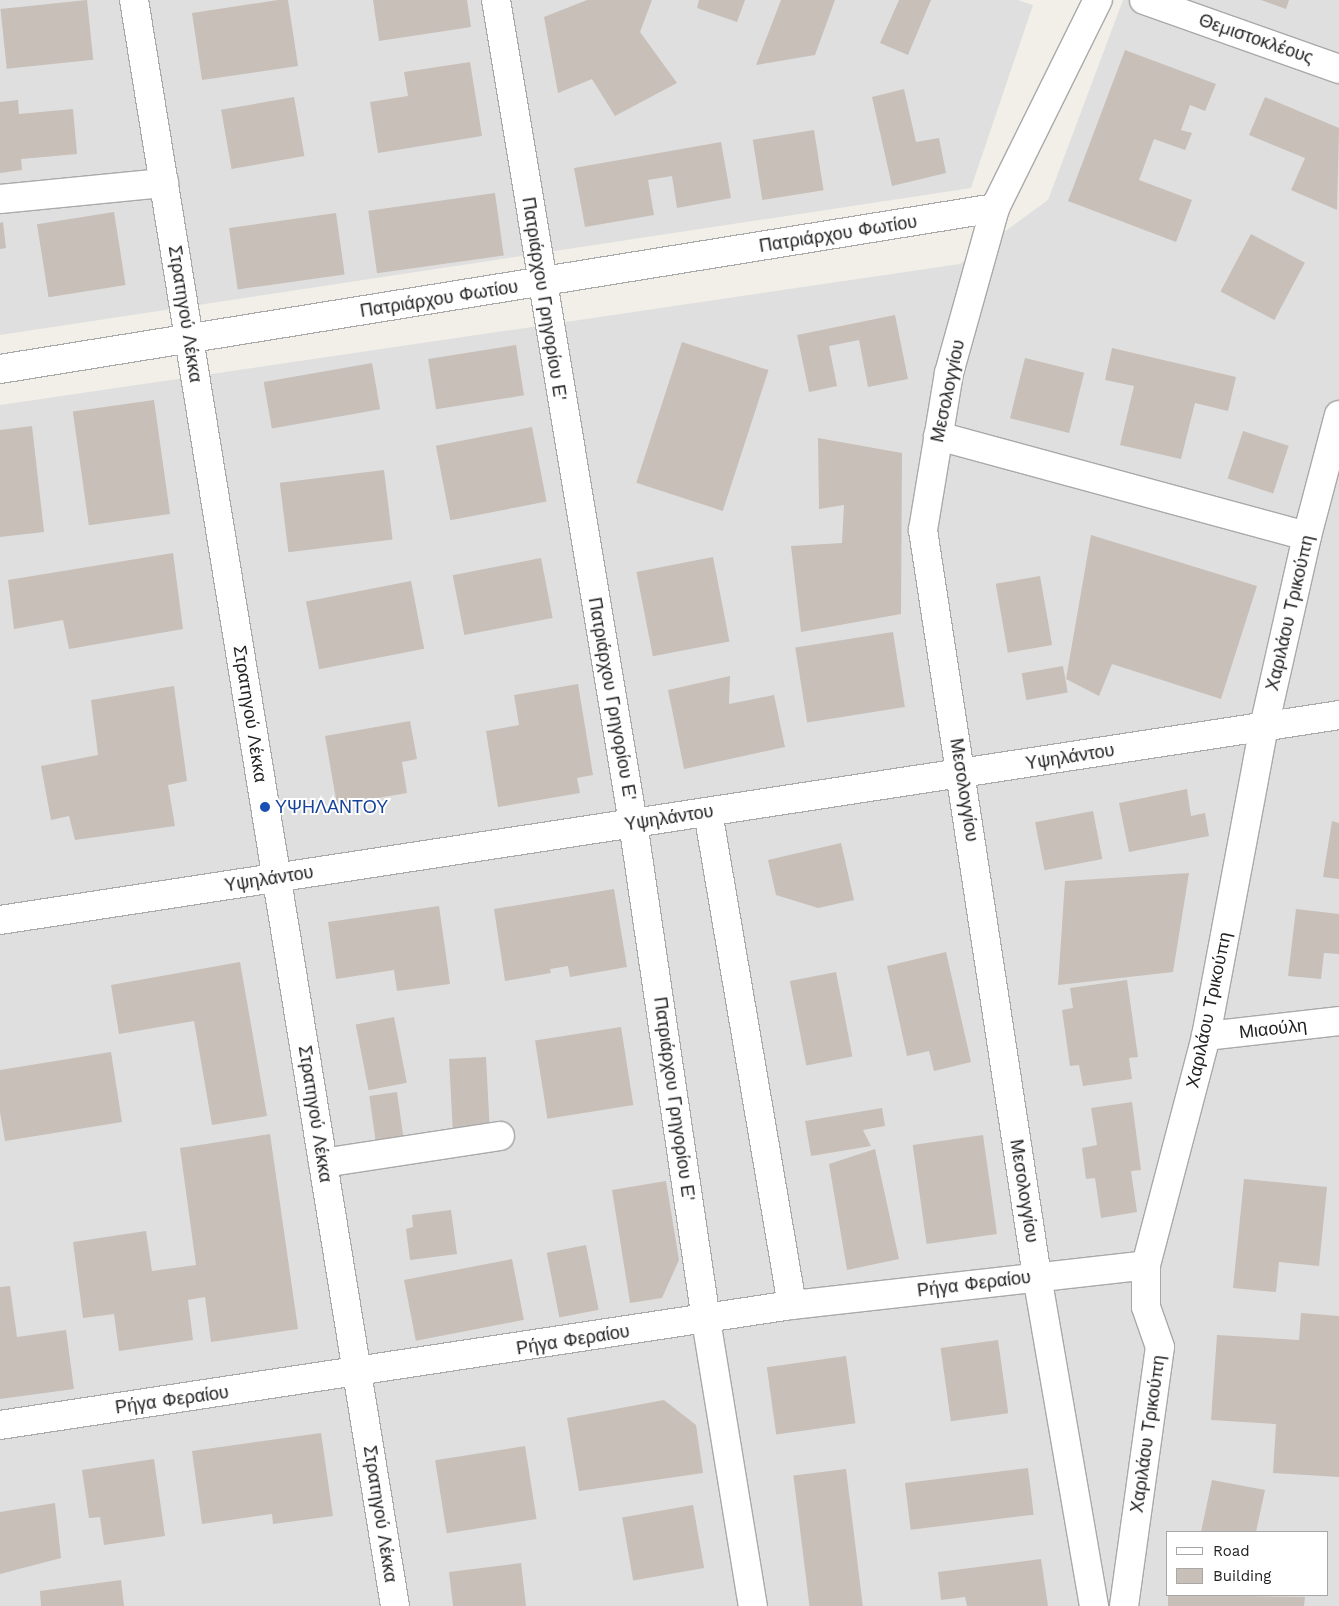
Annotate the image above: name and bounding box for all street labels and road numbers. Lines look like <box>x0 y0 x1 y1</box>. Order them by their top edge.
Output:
street label: Θεμιστοκλέους <box>1196 9 1316 69</box>
street label: Πατριάρχου Γρηγορίου Ε' <box>517 196 571 402</box>
street label: Πατριάρχου Φωτίου <box>758 211 918 257</box>
street label: Στρατηγού Λέκκα <box>164 244 206 384</box>
street label: Πατριάρχου Φωτίου <box>359 276 519 322</box>
street label: Μεσολογγίου <box>927 338 969 444</box>
street label: Χαριλάου Τρικούπη <box>1262 533 1318 693</box>
street label: Πατριάρχου Γρηγορίου Ε' <box>583 596 641 802</box>
street label: Στρατηγού Λέκκα <box>229 644 271 784</box>
street label: Μεσολογγίου <box>945 737 983 843</box>
street label: Υψηλάντου <box>1024 739 1116 775</box>
street label: Υψηλάντου <box>623 800 715 836</box>
street label: Υψηλάντου <box>223 861 315 897</box>
street label: Χαριλάου Τρικούπη <box>1182 930 1236 1090</box>
street label: Πατριάρχου Γρηγορίου Ε' <box>649 996 699 1202</box>
street label: Μιαούλη <box>1238 1015 1308 1043</box>
street label: Στρατηγού Λέκκα <box>294 1044 336 1184</box>
street label: Μεσολογγίου <box>1005 1138 1043 1244</box>
street label: Ρήγα Φεραίου <box>916 1266 1032 1302</box>
street label: Ρήγα Φεραίου <box>515 1320 631 1360</box>
street label: Χαριλάου Τρικούπη <box>1126 1354 1170 1514</box>
street label: Ρήγα Φεραίου <box>114 1381 230 1419</box>
street label: Στρατηγού Λέκκα <box>359 1444 401 1584</box>

